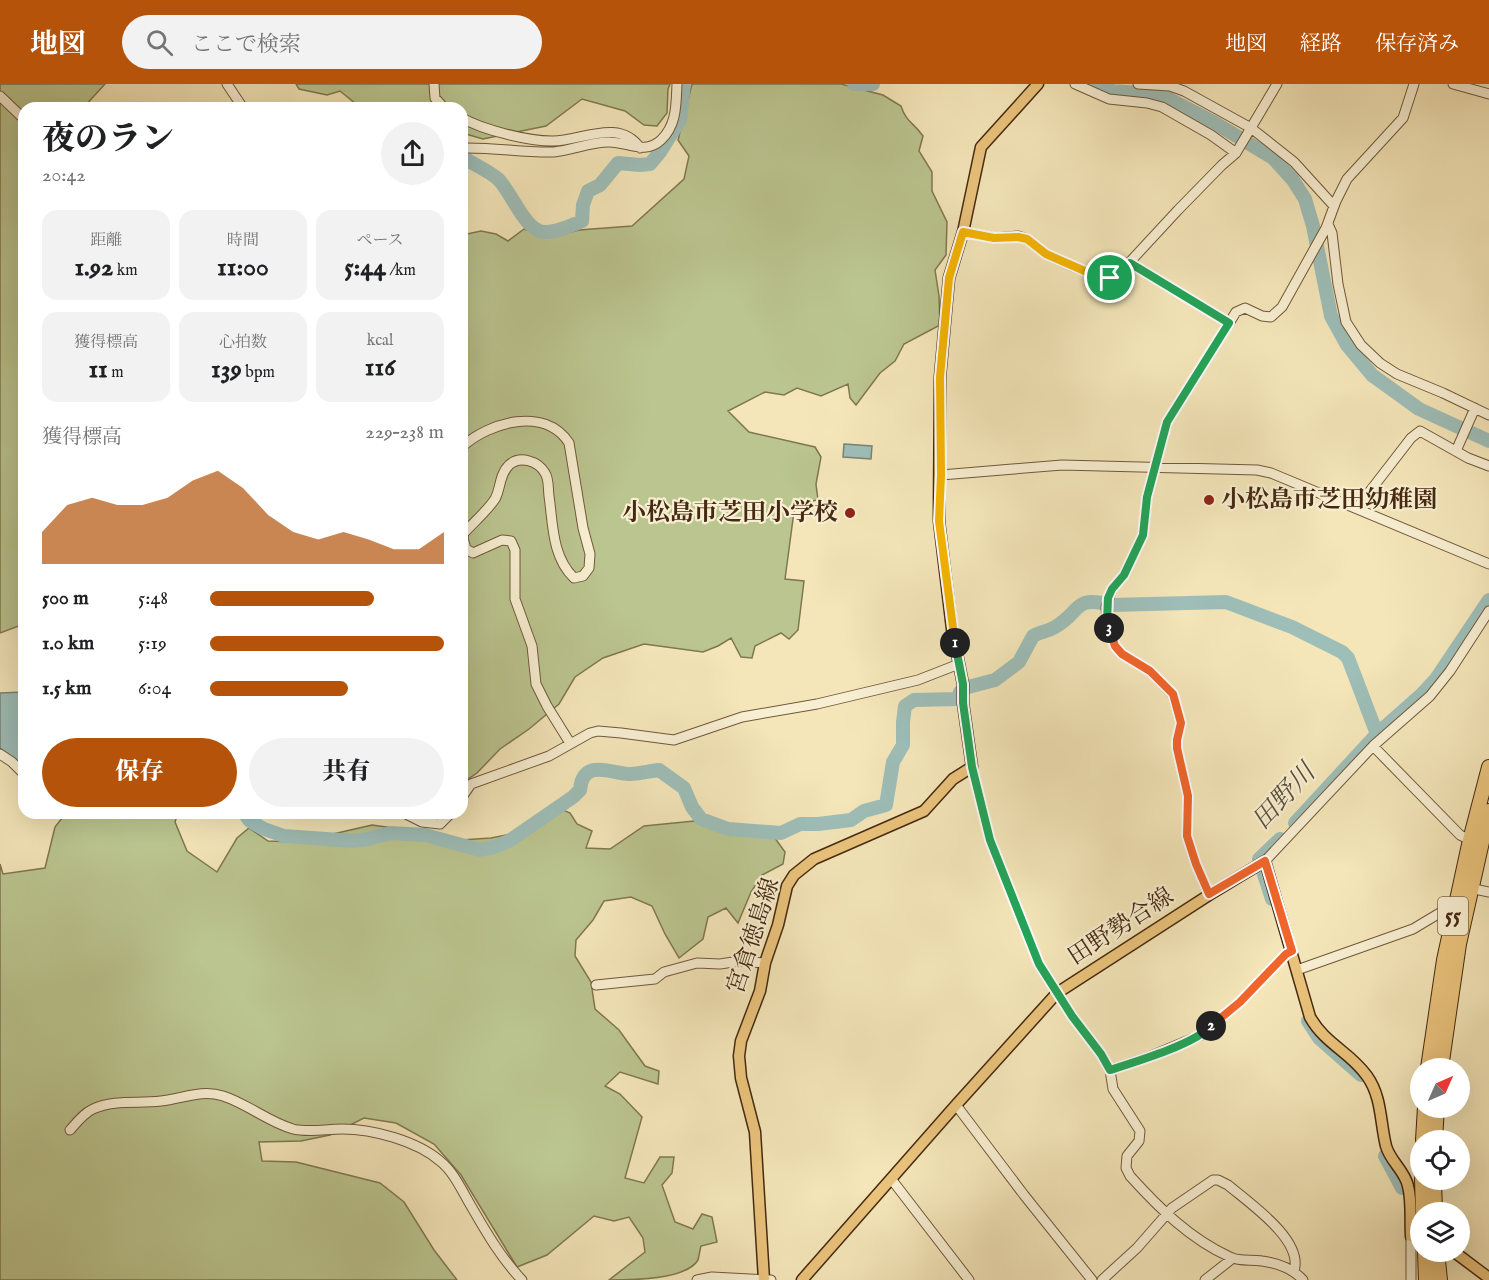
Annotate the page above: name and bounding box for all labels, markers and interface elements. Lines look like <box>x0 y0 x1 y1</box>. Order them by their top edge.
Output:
search box <box>122 15 542 69</box>
icon: search <box>143 26 176 59</box>
text: 地図 <box>30 28 86 63</box>
text: ここで検索 <box>191 31 301 59</box>
text: 地図 <box>1225 31 1267 58</box>
text: 経路 <box>1300 31 1342 58</box>
text: 保存済み <box>1375 31 1459 58</box>
text: 夜のラン <box>42 119 174 161</box>
button: share <box>381 122 444 185</box>
text: 20:42 <box>42 163 86 188</box>
text: 距離 <box>90 231 122 251</box>
text: 時間 <box>227 231 259 251</box>
text: ペース <box>356 231 404 251</box>
text: 1.92 <box>74 251 113 284</box>
text: 11:00 <box>217 251 269 284</box>
text: 5:44 <box>344 251 386 284</box>
pin <box>1084 252 1135 303</box>
text: km <box>113 261 138 281</box>
text: /km <box>386 261 416 281</box>
icon: arrive <box>1093 261 1126 294</box>
text: kcal <box>367 331 393 351</box>
text: 獲得標高 <box>74 333 138 353</box>
text: 心拍数 <box>219 333 267 353</box>
text: 116 <box>365 351 395 384</box>
text: 11 <box>88 353 108 386</box>
text: 139 <box>211 353 242 386</box>
text: m <box>108 363 124 383</box>
text: bpm <box>242 363 275 383</box>
text: 229–238 m <box>365 420 444 445</box>
text: 獲得標高 <box>42 425 122 450</box>
place label: 小松島市芝田幼稚園 <box>1221 485 1437 516</box>
marker: 小松島市芝田幼稚園 <box>1202 493 1216 507</box>
place label: 小松島市芝田小学校 <box>622 498 838 529</box>
marker: 小松島市芝田小学校 <box>843 506 857 520</box>
text: 500 m <box>42 586 89 611</box>
text: 5:48 <box>138 586 168 611</box>
pin: 3 <box>1094 613 1124 643</box>
text: 3 <box>1106 618 1112 638</box>
pin: 1 <box>940 628 970 658</box>
text: 1.0 km <box>42 631 94 656</box>
text: 5:19 <box>138 631 167 656</box>
text: 1 <box>952 633 958 653</box>
text: 1.5 km <box>42 676 92 701</box>
text: 6:04 <box>138 676 171 701</box>
button: 保存 <box>42 738 237 807</box>
button: 共有 <box>249 738 444 807</box>
water label: 田野川 <box>1245 755 1325 837</box>
street label: 宮倉徳島線 <box>721 874 787 998</box>
street label: 田野勢合線 <box>1062 881 1180 973</box>
road number: 55 <box>1438 897 1468 935</box>
pin: 2 <box>1196 1011 1226 1041</box>
text: 2 <box>1207 1016 1215 1036</box>
north arrow <box>1410 1058 1470 1118</box>
map controls <box>1410 1058 1470 1262</box>
button: locate <box>1410 1130 1470 1190</box>
button: layers <box>1410 1202 1470 1262</box>

